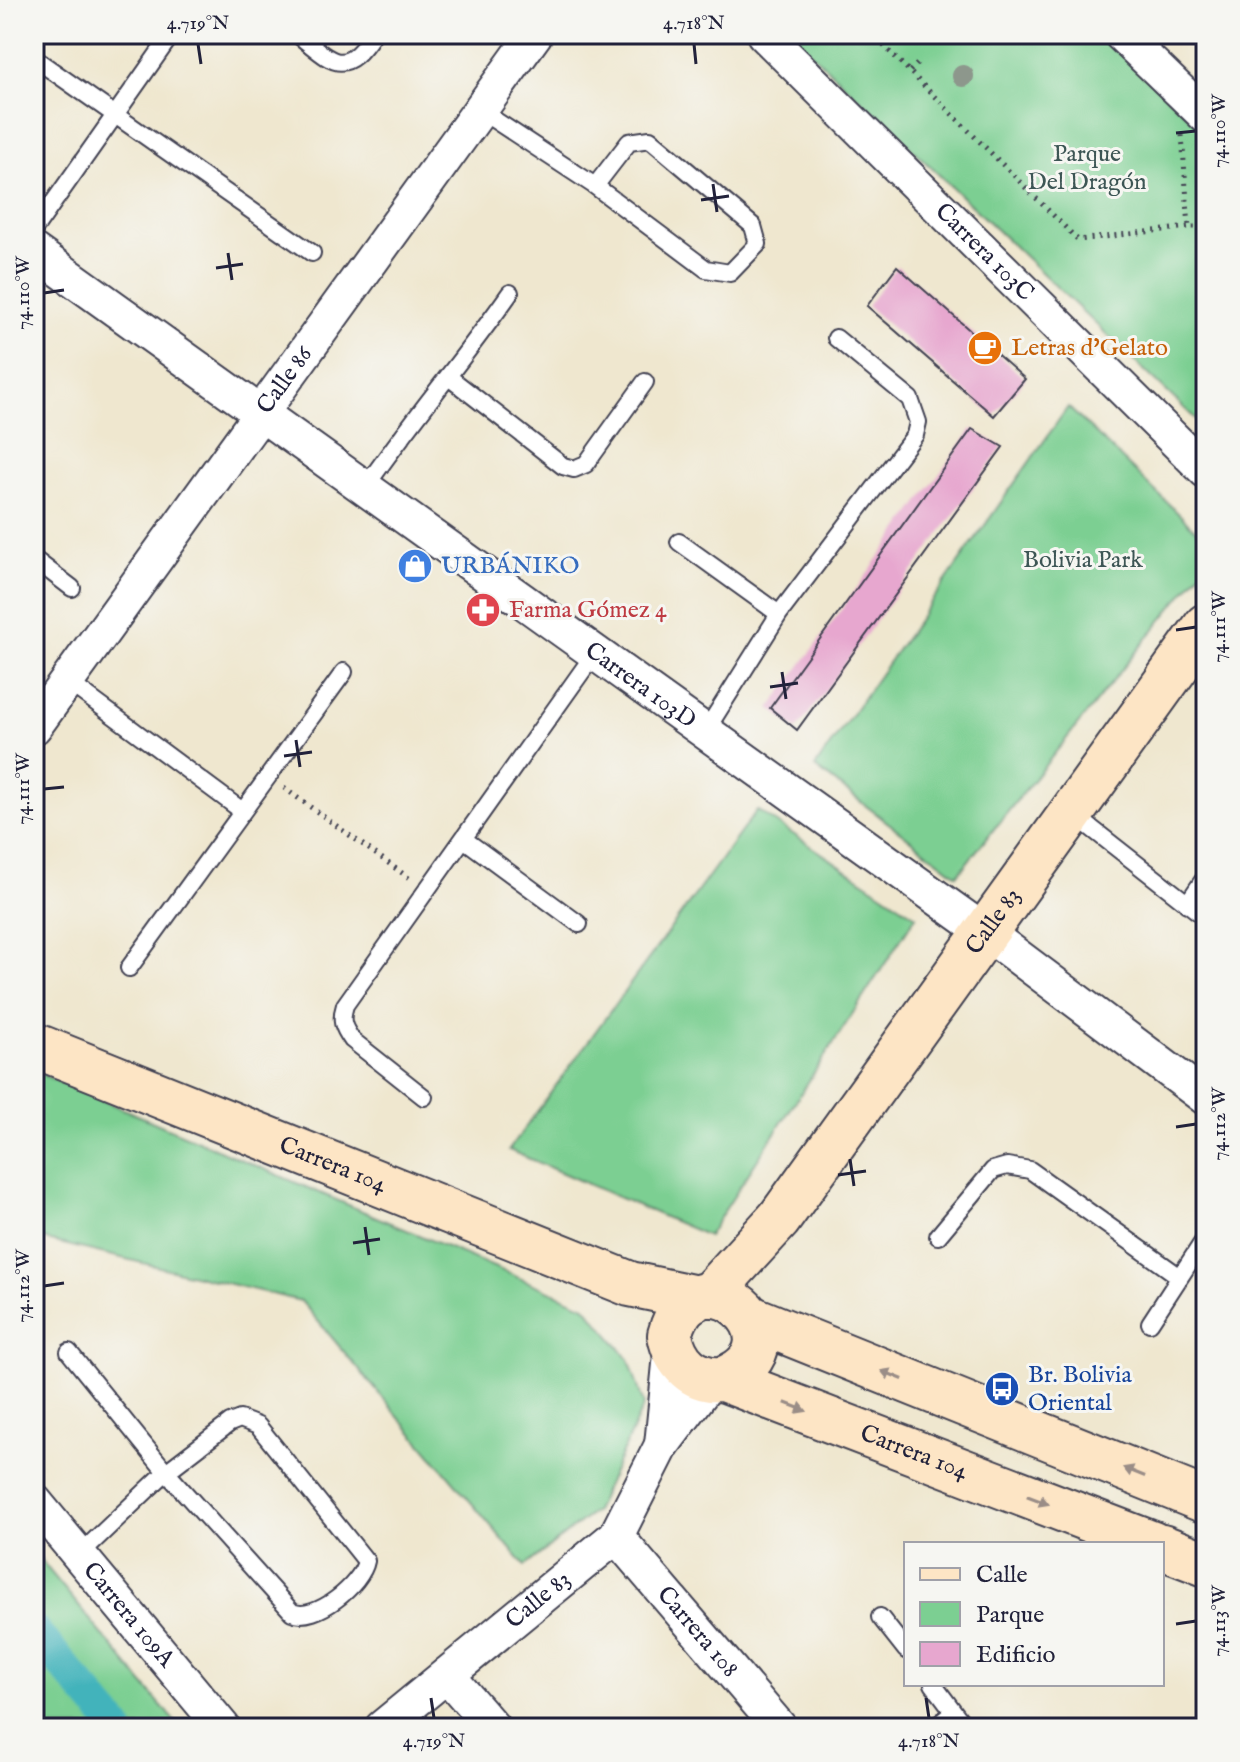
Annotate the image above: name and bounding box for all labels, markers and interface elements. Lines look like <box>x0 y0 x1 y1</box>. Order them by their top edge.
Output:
text: 4.719°N <box>167 11 229 36</box>
text: 4.718°N <box>663 11 725 36</box>
text: 74.110°W <box>1207 93 1232 168</box>
park label: Parque Del Dragón <box>1027 139 1147 198</box>
street label: Carrera 103C <box>928 196 1041 308</box>
text: 74.110°W <box>11 255 36 330</box>
cafe icon: Letras d'Gelato <box>966 329 1004 367</box>
place label: Letras d'Gelato <box>1011 333 1168 364</box>
street label: Calle 86 <box>250 339 320 420</box>
park label: Bolivia Park <box>1023 545 1143 576</box>
shop icon: URBÁNIKO <box>396 547 434 585</box>
place label: URBÁNIKO <box>441 551 579 582</box>
text: 74.111°W <box>1207 590 1232 663</box>
pharmacy icon: Farma Gómez 4 <box>464 591 502 629</box>
place label: Farma Gómez 4 <box>509 595 667 626</box>
street label: Carrera 103D <box>579 635 702 736</box>
text: 74.111°W <box>11 752 36 825</box>
street label: Calle 83 <box>959 882 1028 961</box>
text: 74.112°W <box>1207 1086 1232 1161</box>
street label: Carrera 104 <box>275 1129 391 1200</box>
text: 74.112°W <box>11 1248 36 1323</box>
place label: Br. Bolivia Oriental <box>1028 1360 1132 1419</box>
one-way arrow <box>880 1368 904 1381</box>
bus stop icon: Br. Bolivia Oriental <box>983 1370 1021 1408</box>
one-way arrow <box>784 1401 808 1414</box>
street label: Carrera 104 <box>856 1418 972 1487</box>
one-way arrow <box>1122 1465 1146 1478</box>
one-way arrow <box>1026 1494 1050 1507</box>
legend <box>904 1542 1164 1686</box>
street label: Carrera 109A <box>76 1556 182 1674</box>
text: Calle <box>976 1560 1028 1591</box>
street label: Calle 83 <box>499 1564 577 1636</box>
street label: Carrera 108 <box>650 1580 746 1684</box>
text: 74.113°W <box>1207 1584 1232 1657</box>
text: Parque <box>976 1600 1044 1631</box>
text: Edificio <box>976 1640 1055 1671</box>
text: 4.719°N <box>403 1729 465 1754</box>
text: 4.718°N <box>898 1729 960 1754</box>

